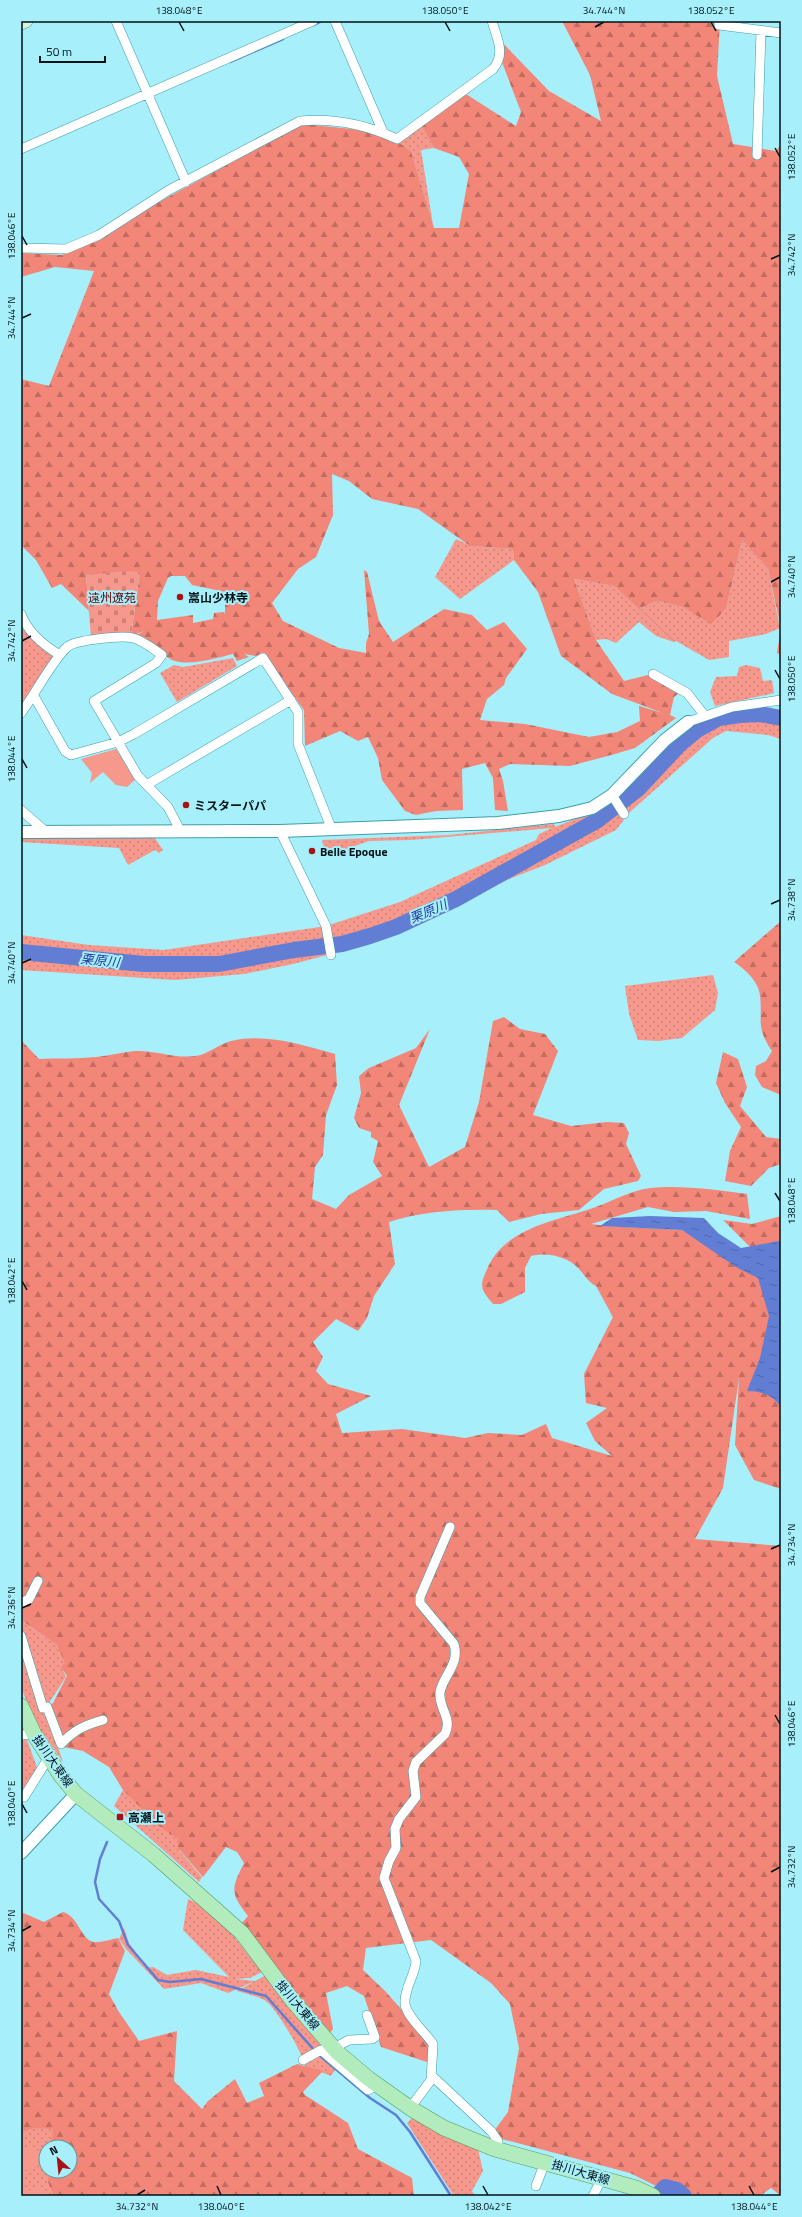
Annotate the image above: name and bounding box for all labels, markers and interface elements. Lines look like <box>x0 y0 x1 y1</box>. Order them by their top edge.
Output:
text: 138.048°E <box>156 3 203 18</box>
text: 138.050°E <box>422 3 469 18</box>
text: 34.744°N <box>583 3 625 18</box>
text: 138.052°E <box>688 3 735 18</box>
scale bar <box>40 38 105 64</box>
text: 50 m <box>46 42 72 61</box>
text: 138.052°E <box>784 133 799 180</box>
text: 138.046°E <box>4 212 19 259</box>
text: 34.742°N <box>784 234 799 276</box>
text: 34.744°N <box>4 297 19 339</box>
text: 34.740°N <box>784 556 799 598</box>
park label: 遠州遼苑 <box>88 588 136 607</box>
place label: 嵩山少林寺 <box>188 588 248 607</box>
marker: 嵩山少林寺 <box>175 592 185 602</box>
text: 34.742°N <box>4 620 19 662</box>
text: 138.050°E <box>784 655 799 702</box>
text: 138.044°E <box>4 735 19 782</box>
place label: ミスターパパ <box>194 796 266 815</box>
marker: ミスターパパ <box>181 800 191 810</box>
place label: Belle Epoque <box>320 842 388 861</box>
marker: Belle Epoque <box>307 846 317 856</box>
text: 34.738°N <box>784 879 799 921</box>
water label: 栗原川 <box>406 893 452 928</box>
text: 34.740°N <box>4 942 19 984</box>
water label: 栗原川 <box>80 948 122 972</box>
text: 138.048°E <box>784 1177 799 1224</box>
text: 138.042°E <box>4 1257 19 1304</box>
text: 34.734°N <box>784 1524 799 1566</box>
text: 34.736°N <box>4 1587 19 1629</box>
text: 138.046°E <box>784 1700 799 1747</box>
street label: 掛川大東線 <box>28 1731 78 1791</box>
text: 138.040°E <box>4 1780 19 1827</box>
place label: 高瀬上 <box>128 1808 164 1827</box>
marker: 高瀬上 <box>115 1812 125 1822</box>
text: 34.732°N <box>784 1846 799 1888</box>
text: 34.734°N <box>4 1910 19 1952</box>
street label: 掛川大東線 <box>271 1976 325 2034</box>
north arrow <box>38 2139 78 2179</box>
text: N <box>46 2141 60 2159</box>
street label: 掛川大東線 <box>550 2155 612 2189</box>
text: 34.732°N <box>116 2199 158 2214</box>
text: 138.040°E <box>198 2199 245 2214</box>
text: 138.042°E <box>465 2199 512 2214</box>
text: 138.044°E <box>731 2199 778 2214</box>

